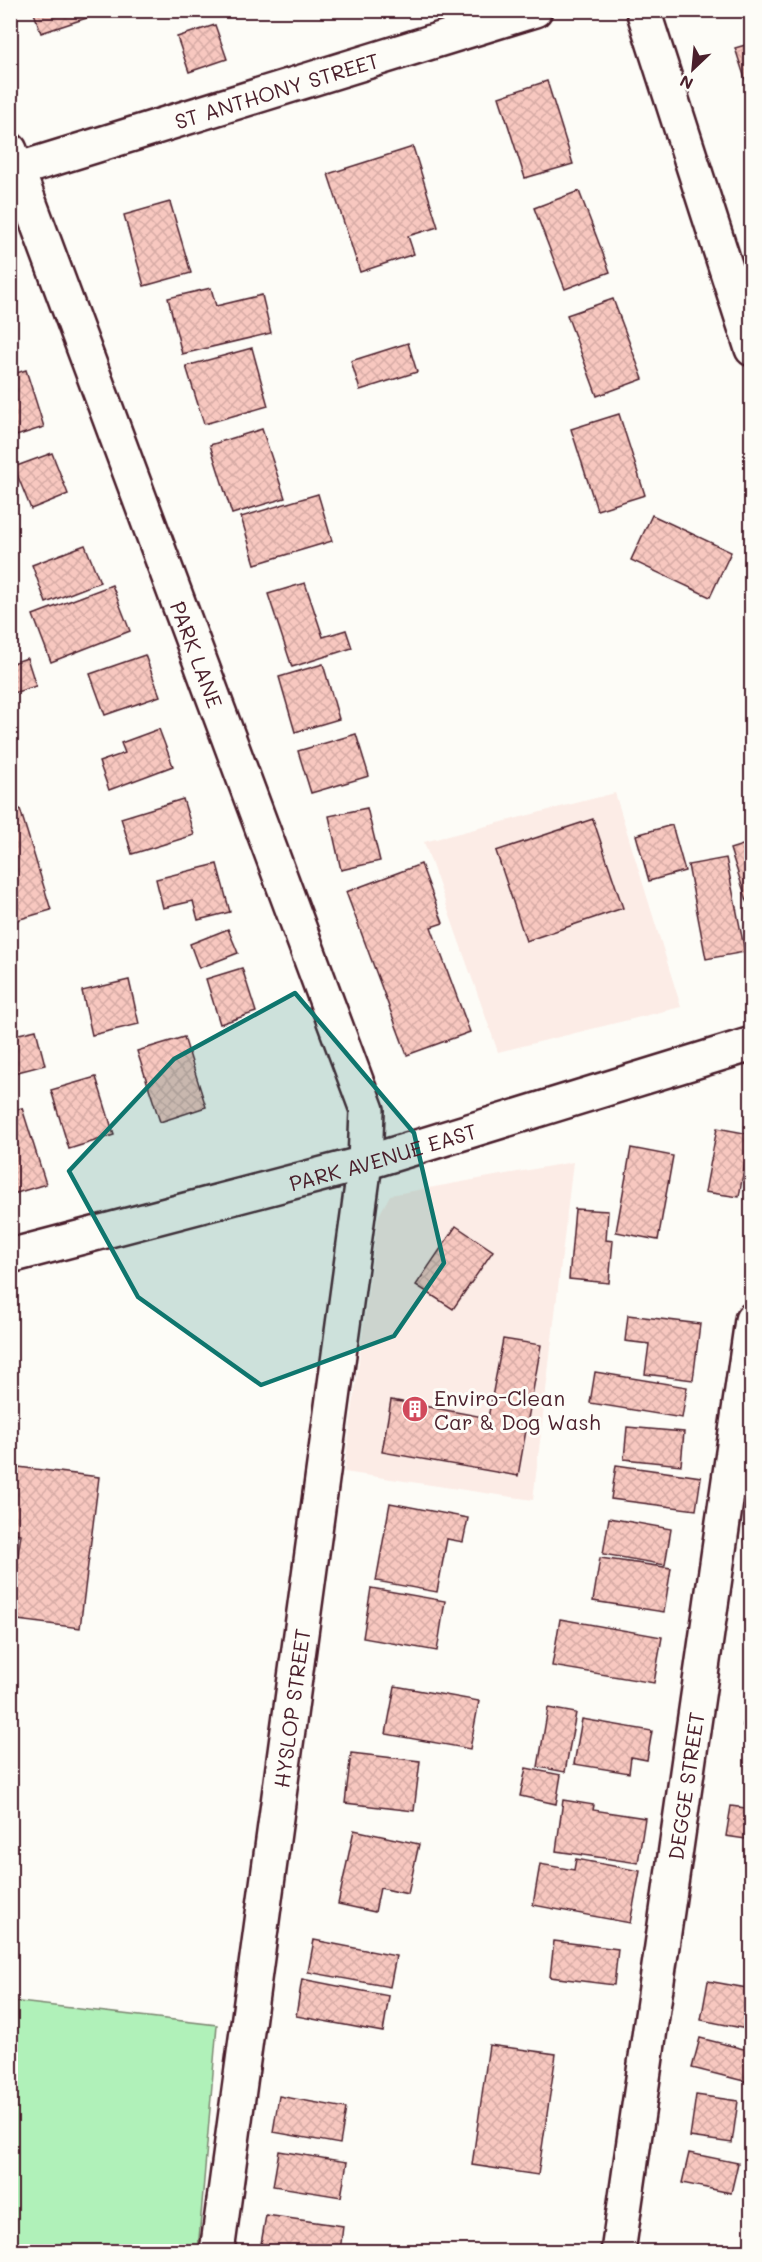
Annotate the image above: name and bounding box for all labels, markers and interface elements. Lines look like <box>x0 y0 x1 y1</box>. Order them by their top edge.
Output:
north arrow <box>663 39 723 99</box>
street label: ST ANTHONY STREET <box>171 46 382 134</box>
text: N <box>676 71 696 95</box>
street label: PARK LANE <box>165 597 230 711</box>
street label: PARK AVENUE EAST <box>286 1116 480 1196</box>
place label: Enviro-Clean Car & Dog Wash <box>434 1384 601 1435</box>
building icon: Enviro-Clean Car & Dog Wash <box>400 1394 430 1424</box>
street label: HYSLOP STREET <box>267 1627 315 1789</box>
street label: DEGGE STREET <box>661 1710 709 1862</box>

